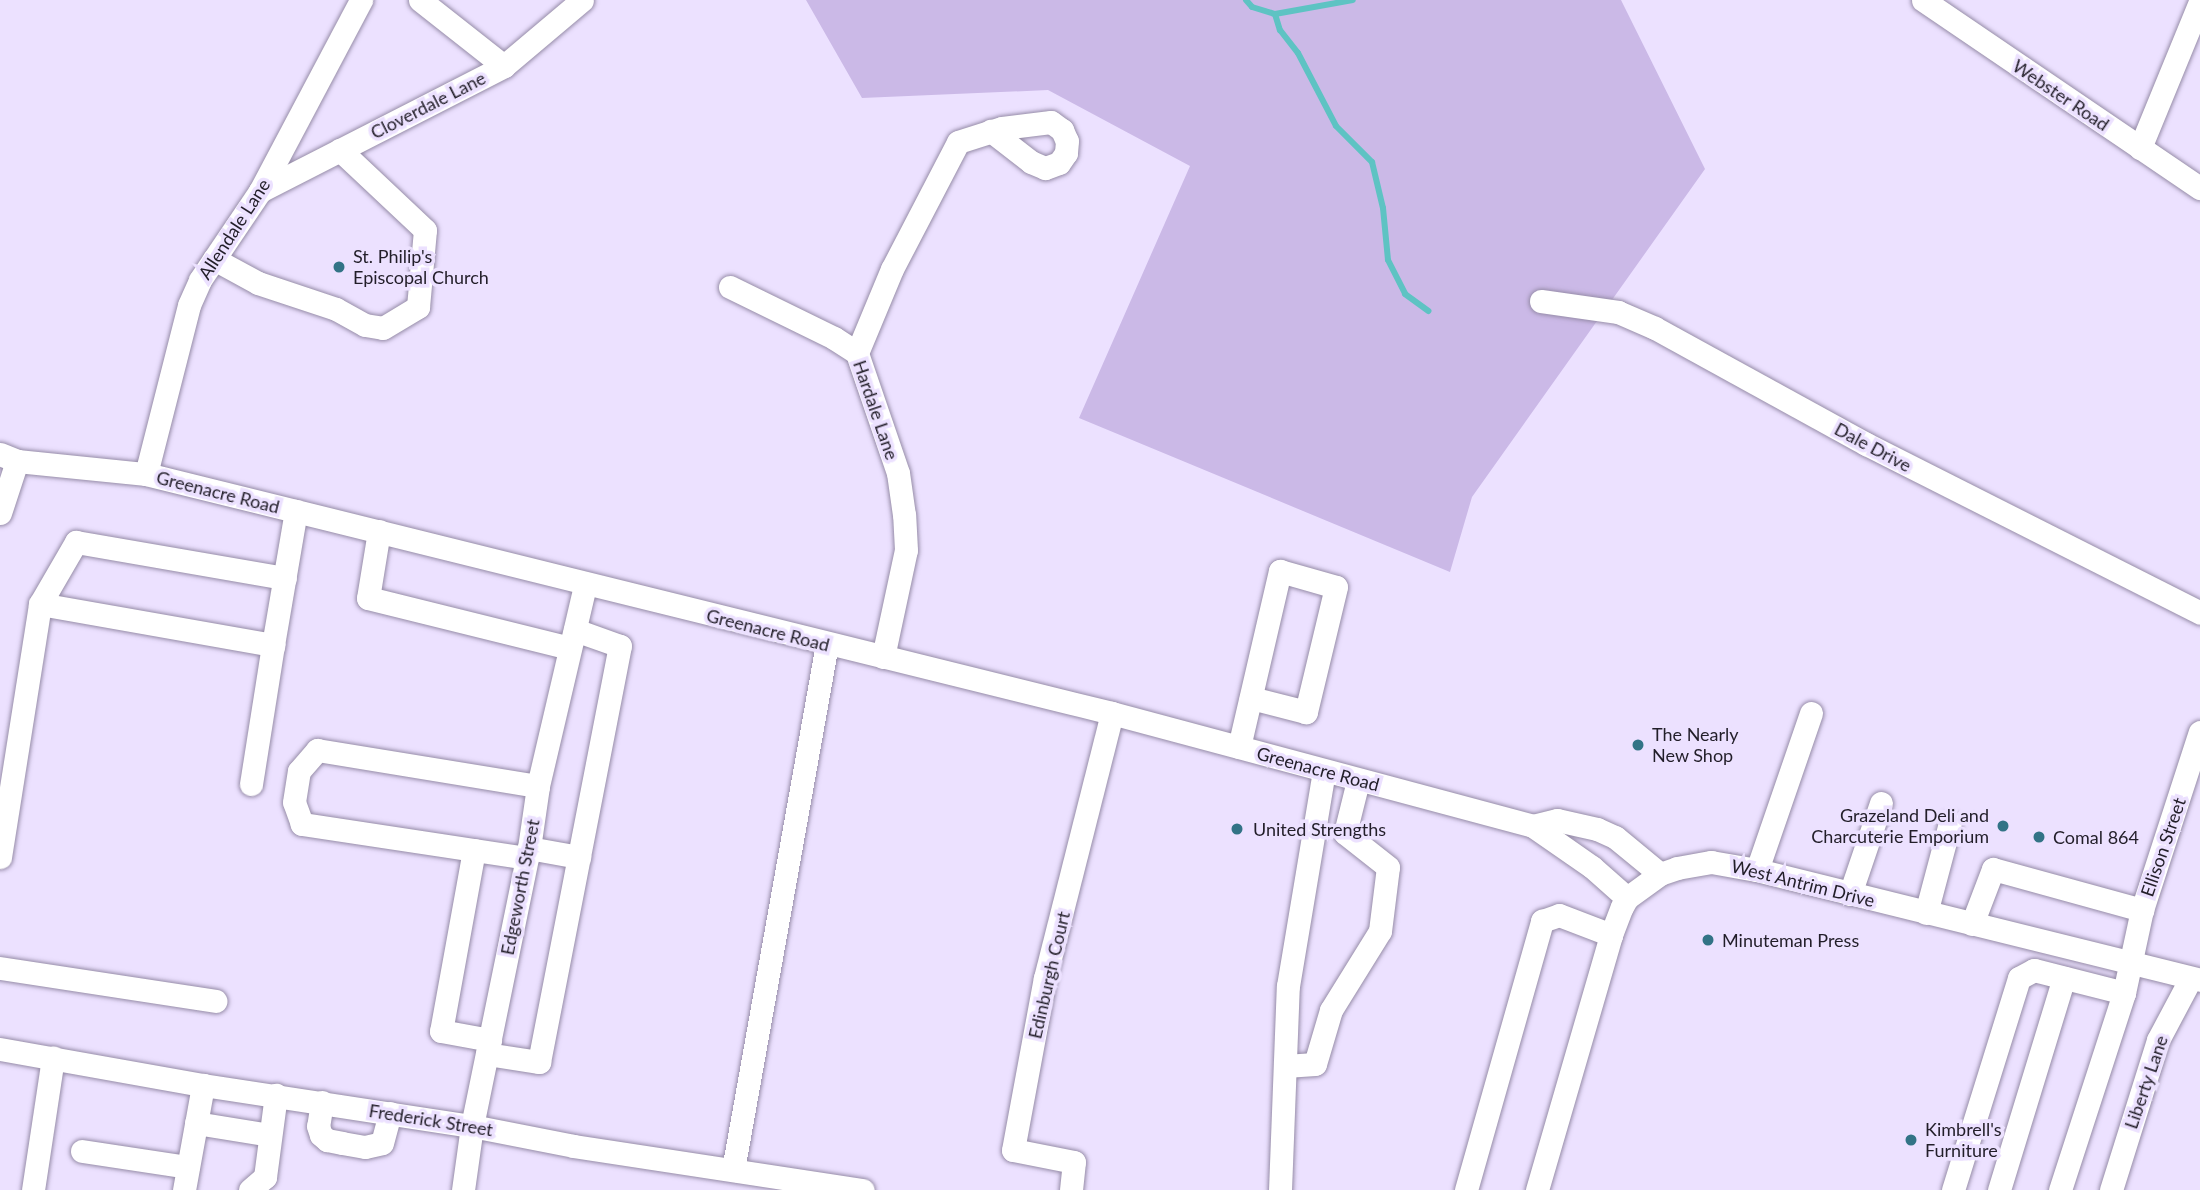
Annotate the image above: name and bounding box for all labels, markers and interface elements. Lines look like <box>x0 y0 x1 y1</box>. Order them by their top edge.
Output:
street label: Webster Road <box>2009 55 2113 135</box>
street label: Cloverdale Lane <box>367 67 489 143</box>
street label: Allendale Lane <box>194 175 274 283</box>
place label: St. Philip's Episcopal Church <box>353 246 489 288</box>
marker: St. Philip's Episcopal Church <box>331 259 347 275</box>
street label: Hardale Lane <box>849 357 903 463</box>
street label: Dale Drive <box>1831 418 1915 476</box>
street label: Greenacre Road <box>154 466 282 518</box>
street label: Greenacre Road <box>704 604 832 656</box>
place label: The Nearly New Shop <box>1652 724 1739 766</box>
marker: The Nearly New Shop <box>1630 737 1646 753</box>
street label: Greenacre Road <box>1254 742 1382 796</box>
street label: Ellison Street <box>2136 795 2190 899</box>
place label: Grazeland Deli and Charcuterie Emporium <box>1811 805 1989 848</box>
street label: Edgeworth Street <box>496 817 544 957</box>
place label: United Strengths <box>1253 818 1386 840</box>
marker: Grazeland Deli and Charcuterie Emporium <box>1995 818 2011 834</box>
marker: United Strengths <box>1227 819 1247 839</box>
place label: Comal 864 <box>2053 826 2139 848</box>
marker: Comal 864 <box>2031 829 2047 845</box>
street label: West Antrim Drive <box>1729 855 1877 911</box>
street label: Edinburgh Court <box>1024 909 1074 1041</box>
place label: Minuteman Press <box>1722 929 1859 951</box>
marker: Minuteman Press <box>1700 932 1716 948</box>
street label: Liberty Lane <box>2120 1032 2172 1132</box>
street label: Frederick Street <box>367 1100 495 1140</box>
place label: Kimbrell's Furniture <box>1925 1119 2002 1162</box>
marker: Kimbrell's Furniture <box>1903 1132 1919 1148</box>

